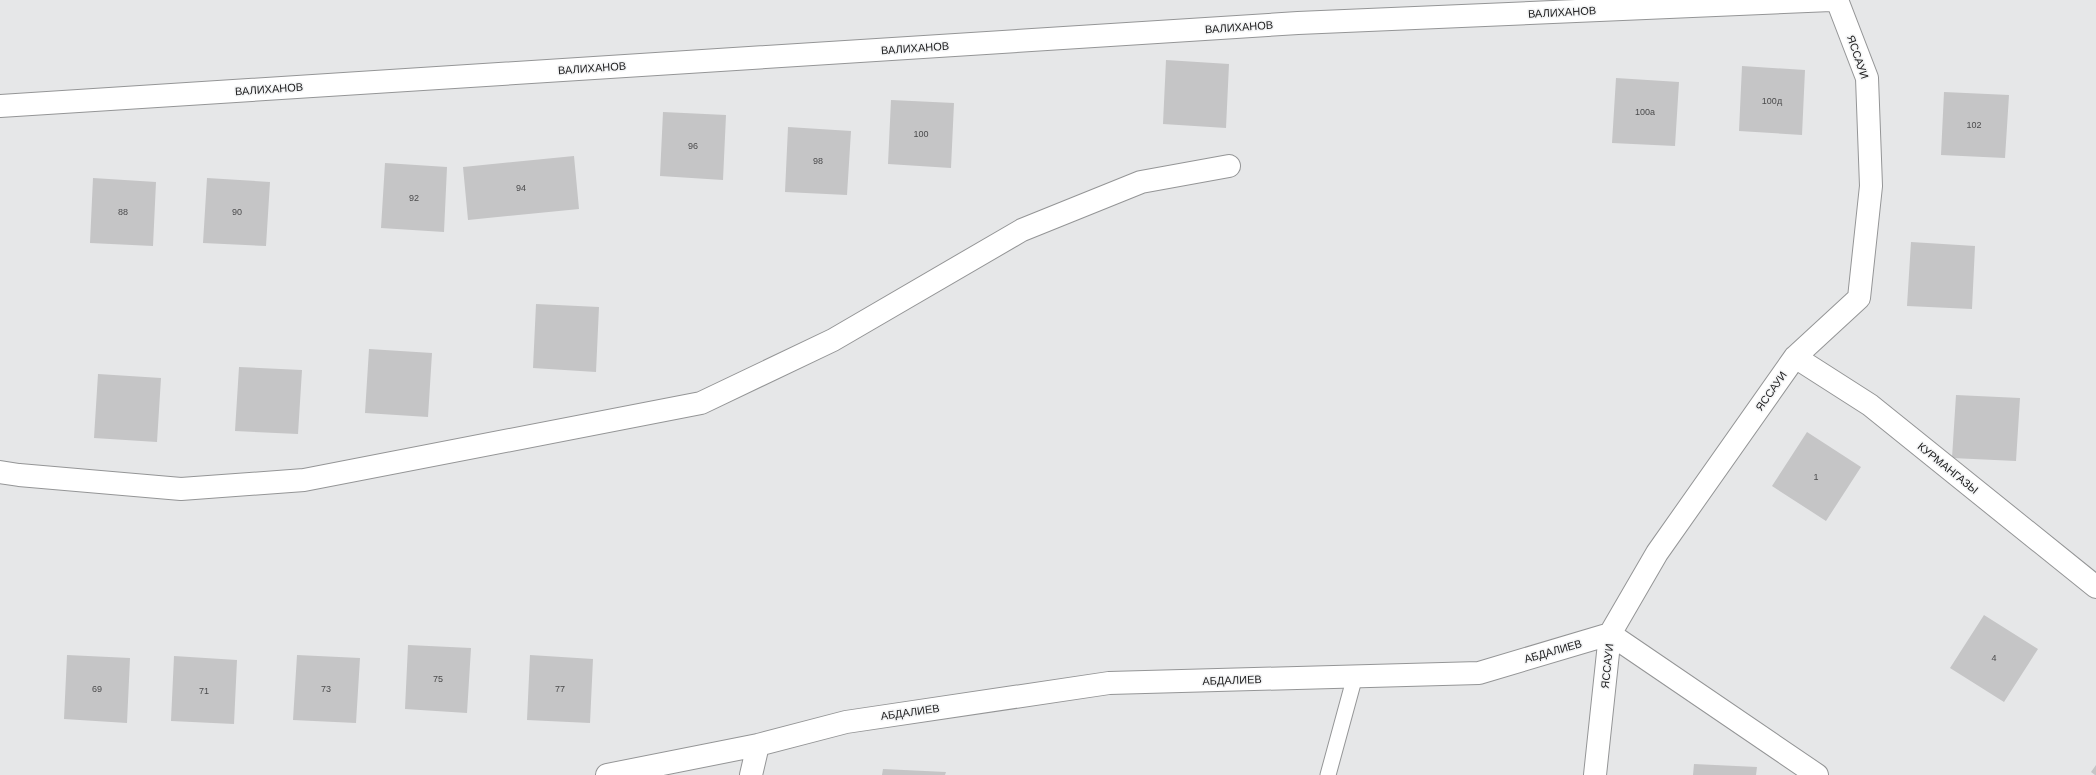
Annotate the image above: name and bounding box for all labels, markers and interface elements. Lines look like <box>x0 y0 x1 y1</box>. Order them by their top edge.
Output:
street label: ВАЛИХАНОВ <box>1528 4 1596 20</box>
street label: ВАЛИХАНОВ <box>1205 19 1273 35</box>
street label: ЯССАУИ <box>1845 34 1871 80</box>
street label: ВАЛИХАНОВ <box>881 40 949 56</box>
street label: ВАЛИХАНОВ <box>558 60 626 76</box>
street label: ВАЛИХАНОВ <box>235 81 303 97</box>
house number: 100д <box>1762 96 1783 106</box>
house number: 100а <box>1635 107 1655 117</box>
house number: 102 <box>1966 120 1982 130</box>
house number: 100 <box>913 129 929 139</box>
house number: 96 <box>688 141 698 151</box>
house number: 98 <box>813 156 823 166</box>
house number: 94 <box>516 183 526 193</box>
house number: 92 <box>409 193 419 203</box>
house number: 88 <box>118 207 128 217</box>
house number: 90 <box>232 207 242 217</box>
street label: ЯССАУИ <box>1753 369 1789 413</box>
street label: КУРМАНГАЗЫ <box>1915 440 1981 496</box>
house number: 1 <box>1813 472 1819 482</box>
street label: АБДАЛИЕВ <box>1523 637 1583 665</box>
street label: ЯССАУИ <box>1599 643 1615 689</box>
house number: 4 <box>1991 653 1997 663</box>
street label: АБДАЛИЕВ <box>1202 673 1262 687</box>
house number: 75 <box>433 674 443 684</box>
house number: 69 <box>92 684 102 694</box>
house number: 73 <box>321 684 331 694</box>
house number: 77 <box>555 684 565 694</box>
house number: 71 <box>199 686 209 696</box>
street label: АБДАЛИЕВ <box>880 702 940 722</box>

